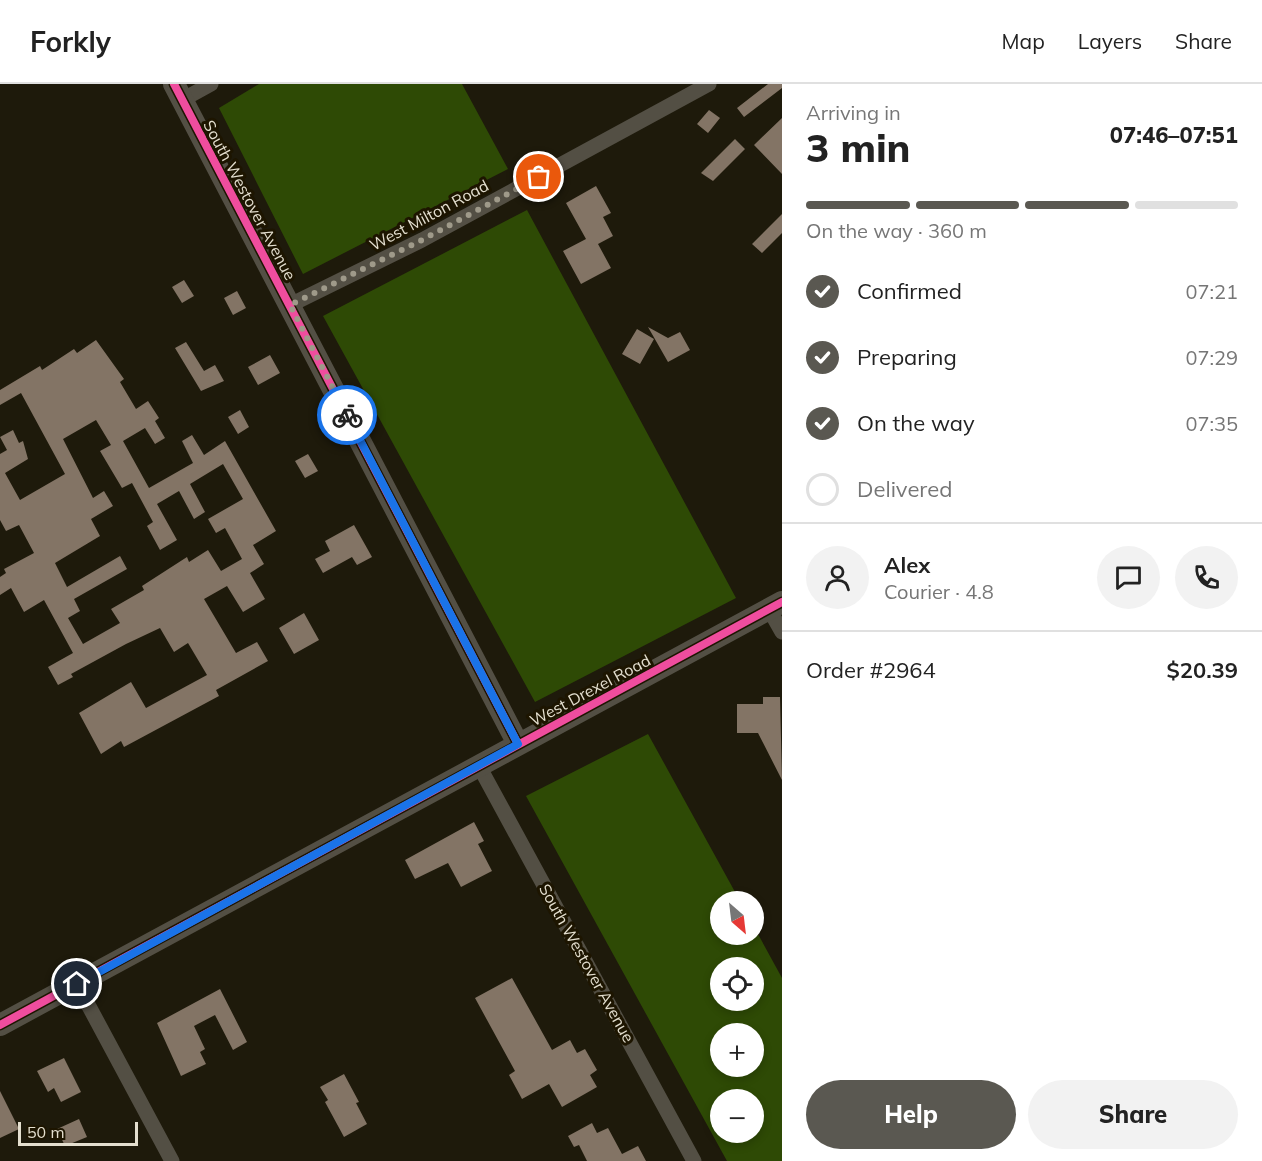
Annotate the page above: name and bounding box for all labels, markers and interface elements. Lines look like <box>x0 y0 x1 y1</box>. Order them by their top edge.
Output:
text: Forkly <box>30 24 111 59</box>
text: Map <box>1002 28 1045 54</box>
text: Layers <box>1078 28 1142 54</box>
text: Share <box>1175 28 1232 54</box>
text: Arriving in <box>806 100 901 125</box>
street label: South Westover Avenue <box>199 117 301 283</box>
text: 07:46–07:51 <box>1110 121 1238 149</box>
text: 3 min <box>806 123 911 172</box>
pin <box>513 151 564 202</box>
icon: bag <box>522 160 555 193</box>
street label: West Milton Road <box>366 175 492 255</box>
text: On the way · 360 m <box>806 218 987 243</box>
icon: check <box>806 275 839 308</box>
text: Confirmed <box>857 277 962 305</box>
text: 07:21 <box>1185 279 1238 304</box>
icon: check <box>806 341 839 374</box>
text: Preparing <box>857 343 957 371</box>
text: 07:29 <box>1185 345 1238 370</box>
courier <box>317 385 377 445</box>
icon: bike <box>331 399 364 432</box>
icon: check <box>806 407 839 440</box>
text: On the way <box>857 409 975 437</box>
text: 07:35 <box>1185 411 1238 436</box>
text: Delivered <box>857 475 952 503</box>
button: person <box>806 546 869 609</box>
button: chat <box>1097 546 1160 609</box>
button: phone <box>1175 546 1238 609</box>
text: Alex <box>884 551 930 579</box>
text: Courier · 4.8 <box>884 579 994 604</box>
street label: West Drexel Road <box>526 650 654 730</box>
text: Order #2964 <box>806 656 936 684</box>
text: $20.39 <box>1167 656 1238 684</box>
street label: South Westover Avenue <box>535 880 639 1046</box>
north arrow <box>710 891 764 945</box>
map controls <box>710 891 764 1143</box>
button: locate <box>710 957 764 1011</box>
pin <box>51 958 102 1009</box>
icon: home <box>60 967 93 1000</box>
button: + <box>710 1023 764 1077</box>
button: Help <box>806 1080 1016 1149</box>
button: Share <box>1028 1080 1238 1149</box>
button: − <box>710 1089 764 1143</box>
scale bar <box>18 1119 138 1146</box>
text: 50 m <box>27 1122 64 1142</box>

